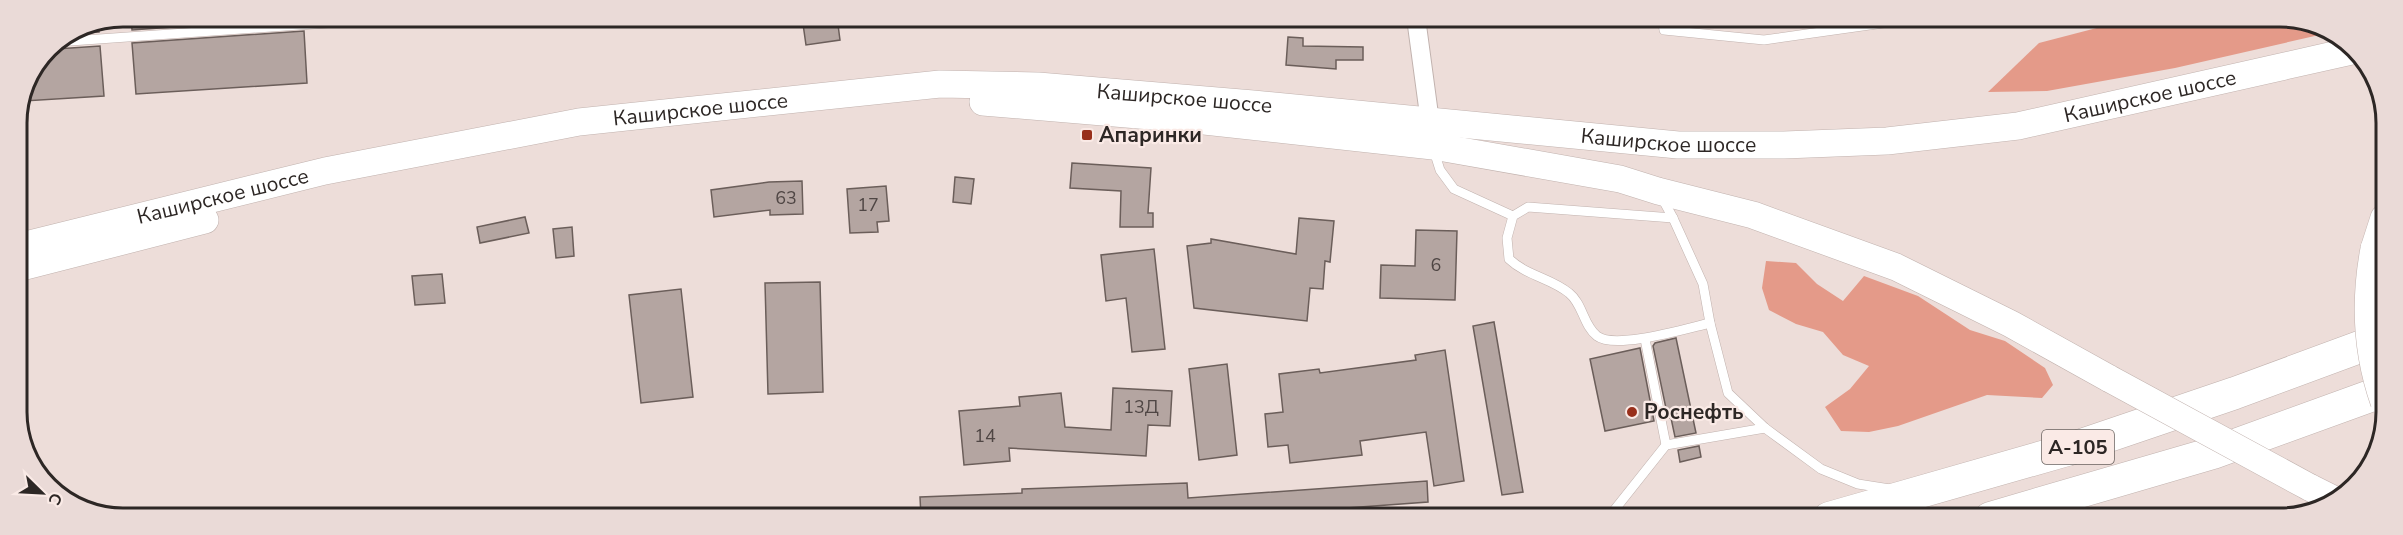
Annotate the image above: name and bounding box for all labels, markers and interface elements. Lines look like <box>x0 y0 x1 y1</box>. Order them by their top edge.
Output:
street label: Каширское шоссе <box>2061 63 2239 129</box>
street label: Каширское шоссе <box>1096 77 1274 120</box>
street label: Каширское шоссе <box>611 86 789 132</box>
place label: Апаринки <box>1099 121 1202 149</box>
street label: Каширское шоссе <box>1579 122 1756 159</box>
marker: Апаринки <box>1080 128 1094 142</box>
street label: Каширское шоссе <box>134 162 312 231</box>
house number: 63 <box>775 186 797 210</box>
house number: 17 <box>857 193 879 217</box>
house number: 6 <box>1431 253 1441 277</box>
house number: 13Д <box>1123 395 1159 419</box>
place label: Роснефть <box>1644 398 1744 426</box>
marker: Роснефть <box>1625 405 1639 419</box>
house number: 14 <box>974 424 996 448</box>
road number: А-105 <box>2042 430 2114 464</box>
north arrow <box>12 463 72 523</box>
text: С <box>42 489 67 508</box>

